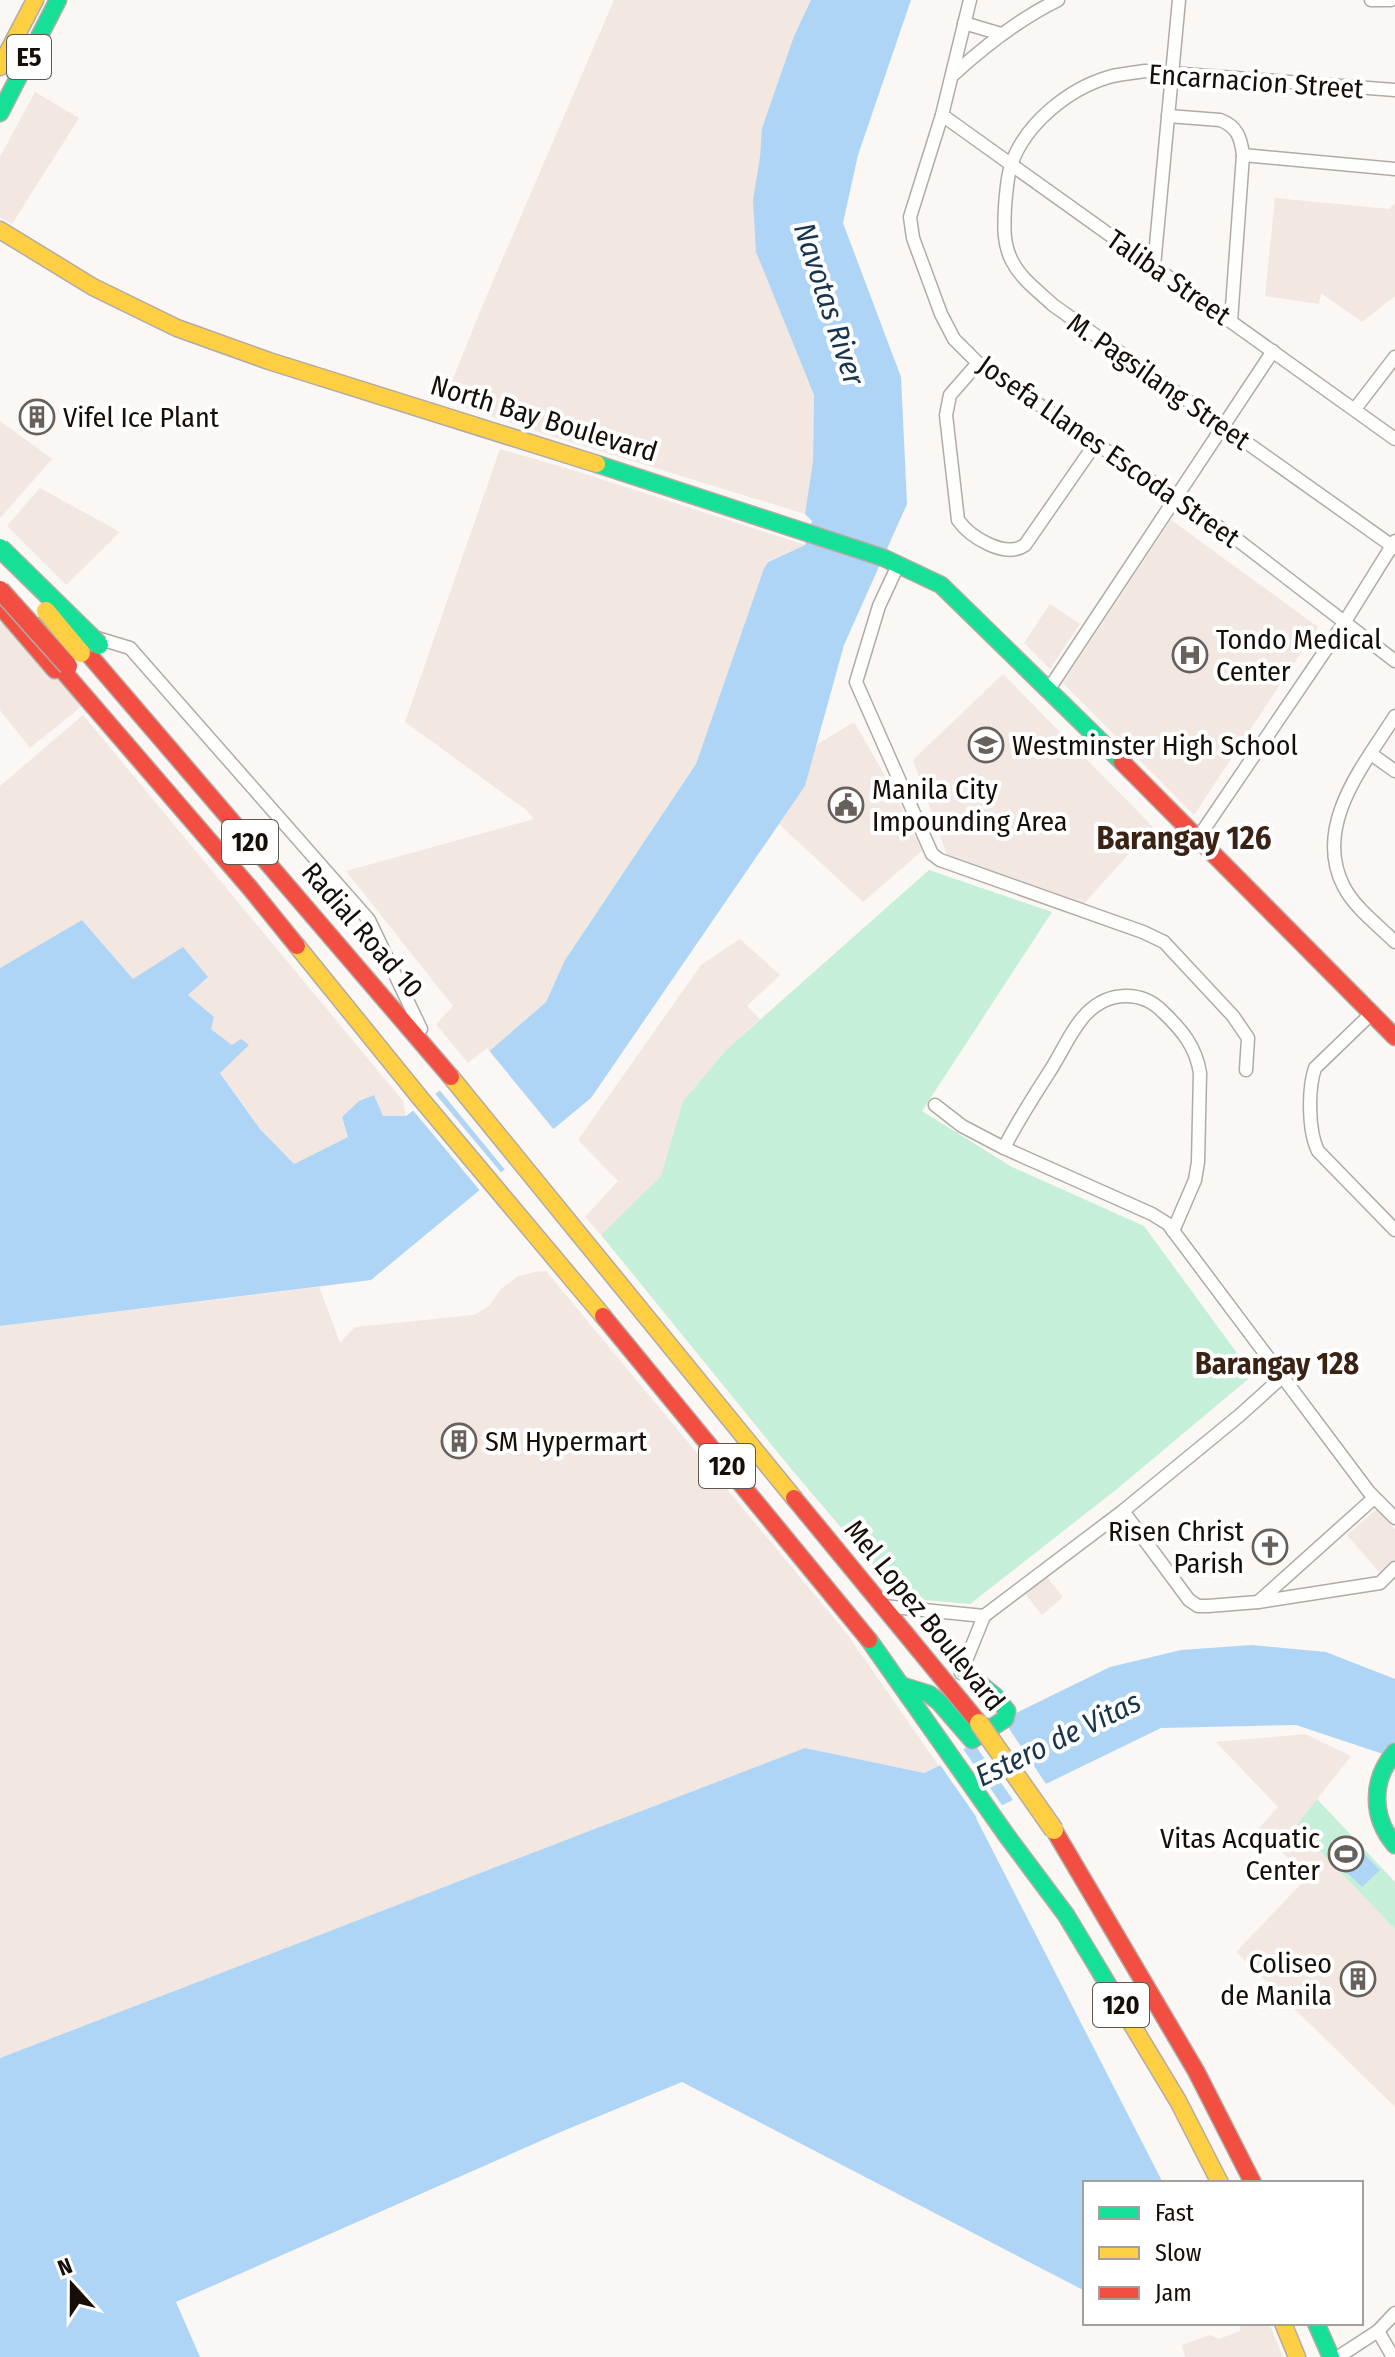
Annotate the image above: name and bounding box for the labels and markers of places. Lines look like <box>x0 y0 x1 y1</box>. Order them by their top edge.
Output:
building icon: Vifel Ice Plant <box>18 398 56 436</box>
place label: Vifel Ice Plant <box>63 401 220 434</box>
place label: Tondo Medical Center <box>1216 623 1382 688</box>
hospital icon: Tondo Medical Center <box>1171 636 1209 674</box>
school or university icon: Westminster High School <box>967 726 1005 764</box>
place label: Westminster High School <box>1012 729 1298 762</box>
place label: Manila City Impounding Area <box>872 773 1067 838</box>
public building icon: Manila City Impounding Area <box>827 786 865 824</box>
building icon: SM Hypermart <box>440 1422 478 1460</box>
place label: SM Hypermart <box>485 1425 648 1458</box>
place label: Risen Christ Parish <box>1108 1515 1245 1580</box>
church icon: Risen Christ Parish <box>1251 1528 1289 1566</box>
place label: Vitas Acquatic Center <box>1160 1822 1320 1887</box>
sports icon: Vitas Acquatic Center <box>1327 1835 1365 1873</box>
place label: Coliseo de Manila <box>1220 1947 1332 2012</box>
building icon: Coliseo de Manila <box>1339 1960 1377 1998</box>

